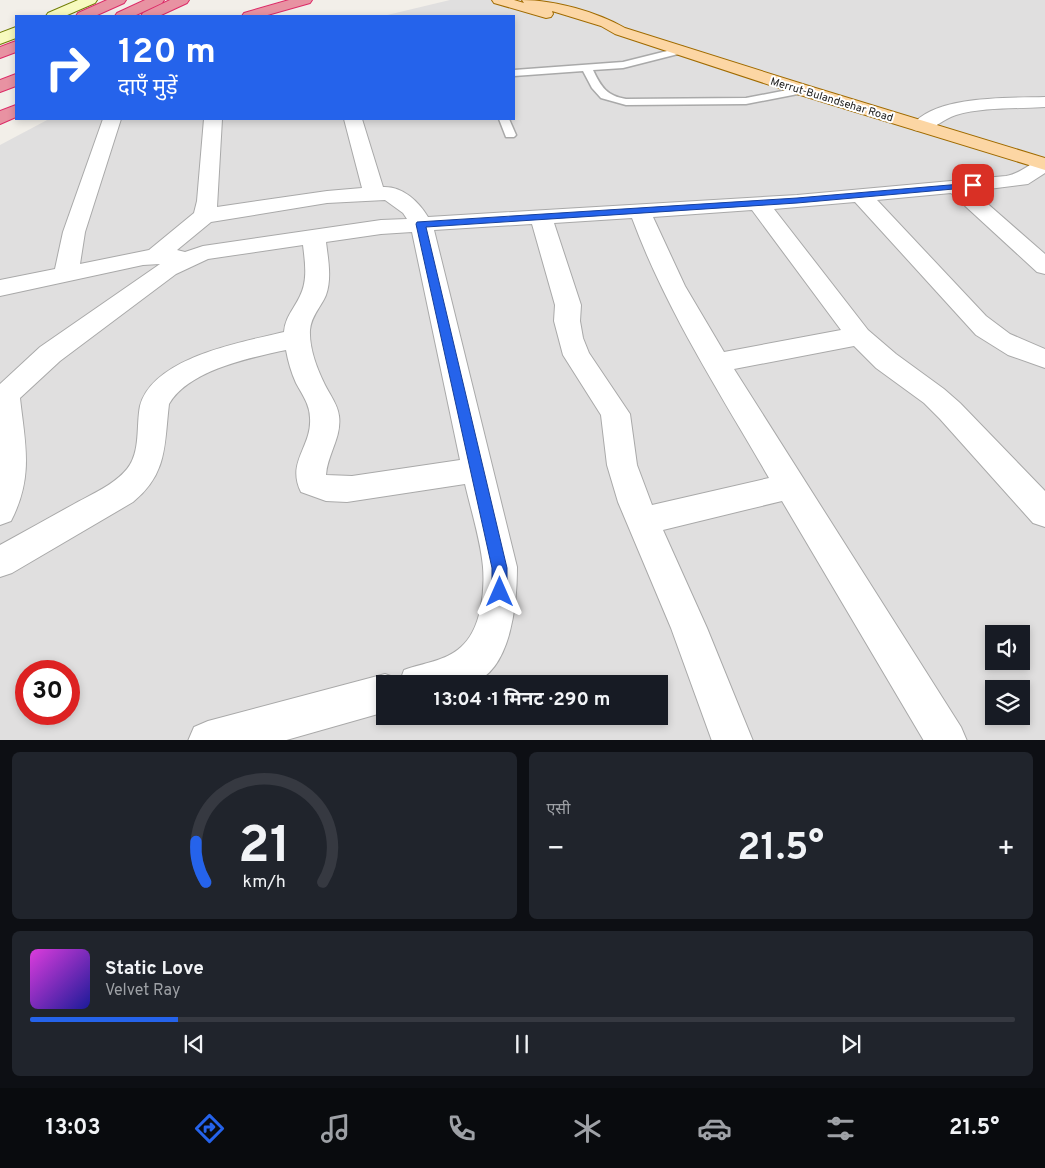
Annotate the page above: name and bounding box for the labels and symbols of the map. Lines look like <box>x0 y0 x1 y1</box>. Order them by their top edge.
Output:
street label: Merrut-Bulandsehar Road <box>769 75 895 125</box>
pin <box>952 164 994 206</box>
position arrow <box>473 565 525 617</box>
speed limit sign: 30 <box>15 660 80 725</box>

